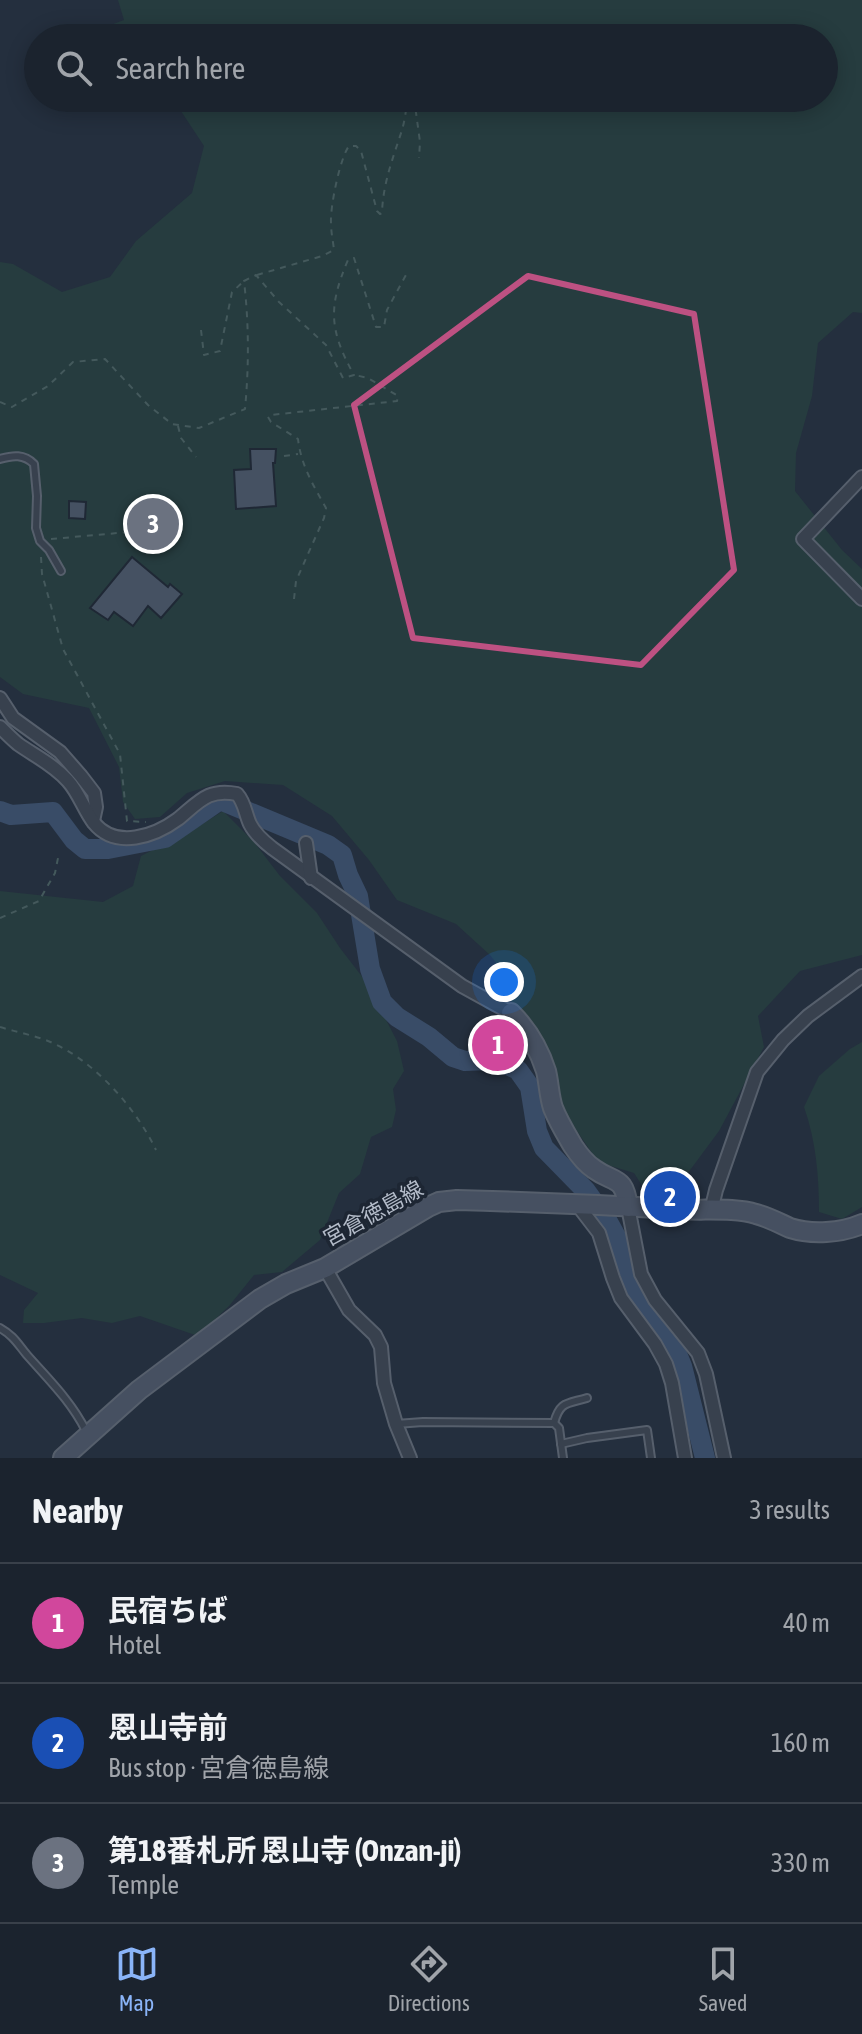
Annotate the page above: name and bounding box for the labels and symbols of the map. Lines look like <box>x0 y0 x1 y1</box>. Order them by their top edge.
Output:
pin: 3 <box>127 494 179 554</box>
your location <box>484 962 524 1002</box>
pin: 1 <box>472 1015 524 1075</box>
pin: 2 <box>644 1167 696 1227</box>
street label: 宮倉徳島線 <box>319 1175 427 1251</box>

